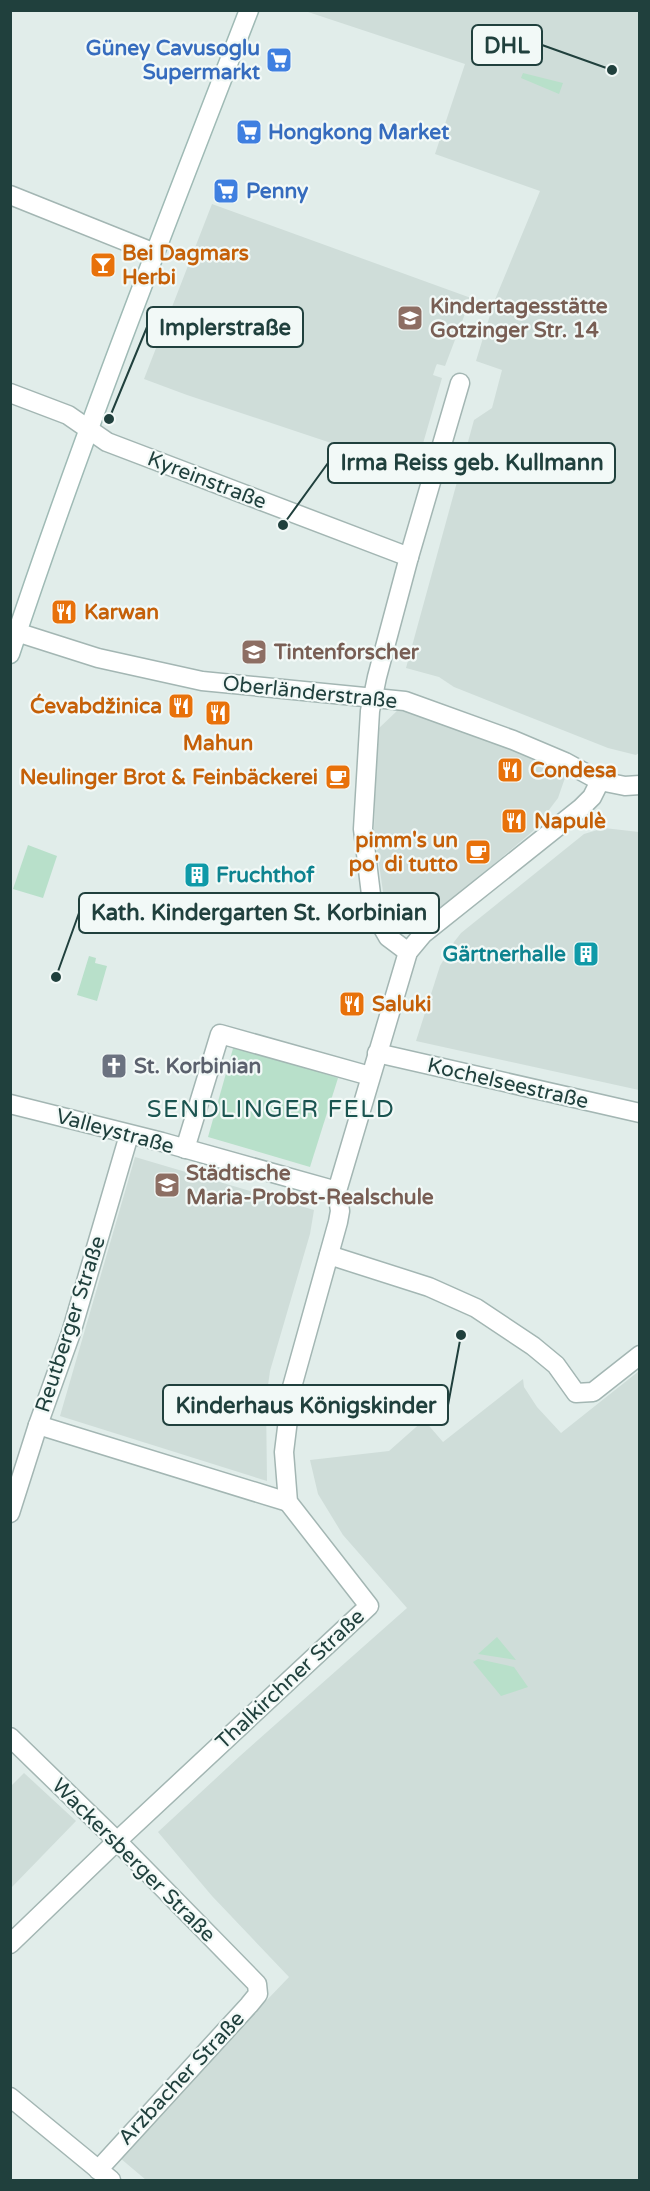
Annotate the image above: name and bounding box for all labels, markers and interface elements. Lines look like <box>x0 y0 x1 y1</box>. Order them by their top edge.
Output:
callout: DHL <box>472 25 542 65</box>
text: DHL <box>484 33 530 59</box>
place label: Güney Cavusoglu Supermarkt <box>86 36 260 85</box>
supermarket icon: Güney Cavusoglu Supermarkt <box>264 45 294 75</box>
supermarket icon: Hongkong Market <box>234 117 264 147</box>
place label: Hongkong Market <box>268 120 449 145</box>
supermarket icon: Penny <box>211 176 241 206</box>
place label: Penny <box>246 179 309 204</box>
place label: Bei Dagmars Herbi <box>122 241 249 290</box>
bar icon: Bei Dagmars Herbi <box>88 250 118 280</box>
place label: Kindertagesstätte Gotzinger Str. 14 <box>430 294 608 343</box>
school or university icon: Kindertagesstätte Gotzinger Str. 14 <box>395 303 425 333</box>
callout: Implerstraße <box>147 307 303 347</box>
text: Implerstraße <box>159 315 291 341</box>
callout: Irma Reiss geb. Kullmann <box>328 443 615 483</box>
street label: Kyreinstraße <box>144 446 270 515</box>
text: Irma Reiss geb. Kullmann <box>340 450 604 476</box>
restaurant icon: Karwan <box>49 597 79 627</box>
place label: Karwan <box>84 600 159 625</box>
school or university icon: Tintenforscher <box>239 637 269 667</box>
place label: Tintenforscher <box>273 640 420 665</box>
street label: Oberländerstraße <box>221 671 399 714</box>
restaurant icon: Ćevabdžinica <box>166 691 196 721</box>
place label: Ćevabdžinica <box>30 693 162 719</box>
restaurant icon: Mahun <box>203 698 233 728</box>
place label: Mahun <box>183 731 253 756</box>
restaurant icon: Condesa <box>495 755 525 785</box>
place label: Condesa <box>530 758 617 783</box>
cafe icon: Neulinger Brot & Feinbäckerei <box>323 762 353 792</box>
place label: Neulinger Brot & Feinbäckerei <box>20 765 318 790</box>
restaurant icon: Napulè <box>499 806 529 836</box>
place label: Napulè <box>534 809 606 834</box>
place label: pimm's un po' di tutto <box>349 828 458 877</box>
cafe icon: pimm's un po' di tutto <box>463 837 493 867</box>
building icon: Fruchthof <box>182 860 212 890</box>
place label: Fruchthof <box>216 863 315 888</box>
callout: Kath. Kindergarten St. Korbinian <box>79 893 439 933</box>
text: Kath. Kindergarten St. Korbinian <box>91 900 427 926</box>
building icon: Gärtnerhalle <box>571 939 601 969</box>
place label: Gärtnerhalle <box>443 942 566 967</box>
restaurant icon: Saluki <box>337 989 367 1019</box>
place label: Saluki <box>372 992 431 1017</box>
church icon: St. Korbinian <box>99 1051 129 1081</box>
street label: Kochelseestraße <box>425 1053 591 1114</box>
place label: St. Korbinian <box>134 1054 261 1079</box>
district label: SENDLINGER FELD <box>147 1095 395 1124</box>
street label: Valleystraße <box>53 1104 177 1159</box>
place label: Städtische Maria-Probst-Realschule <box>186 1161 434 1210</box>
school or university icon: Städtische Maria-Probst-Realschule <box>152 1170 182 1200</box>
street label: Reutberger Straße <box>30 1233 111 1416</box>
callout: Kinderhaus Königskinder <box>163 1385 448 1425</box>
text: Kinderhaus Königskinder <box>176 1393 437 1419</box>
street label: Thalkirchner Straße <box>211 1604 370 1755</box>
street label: Wackersberger Straße <box>47 1773 221 1947</box>
street label: Arzbacher Straße <box>113 2006 250 2150</box>

